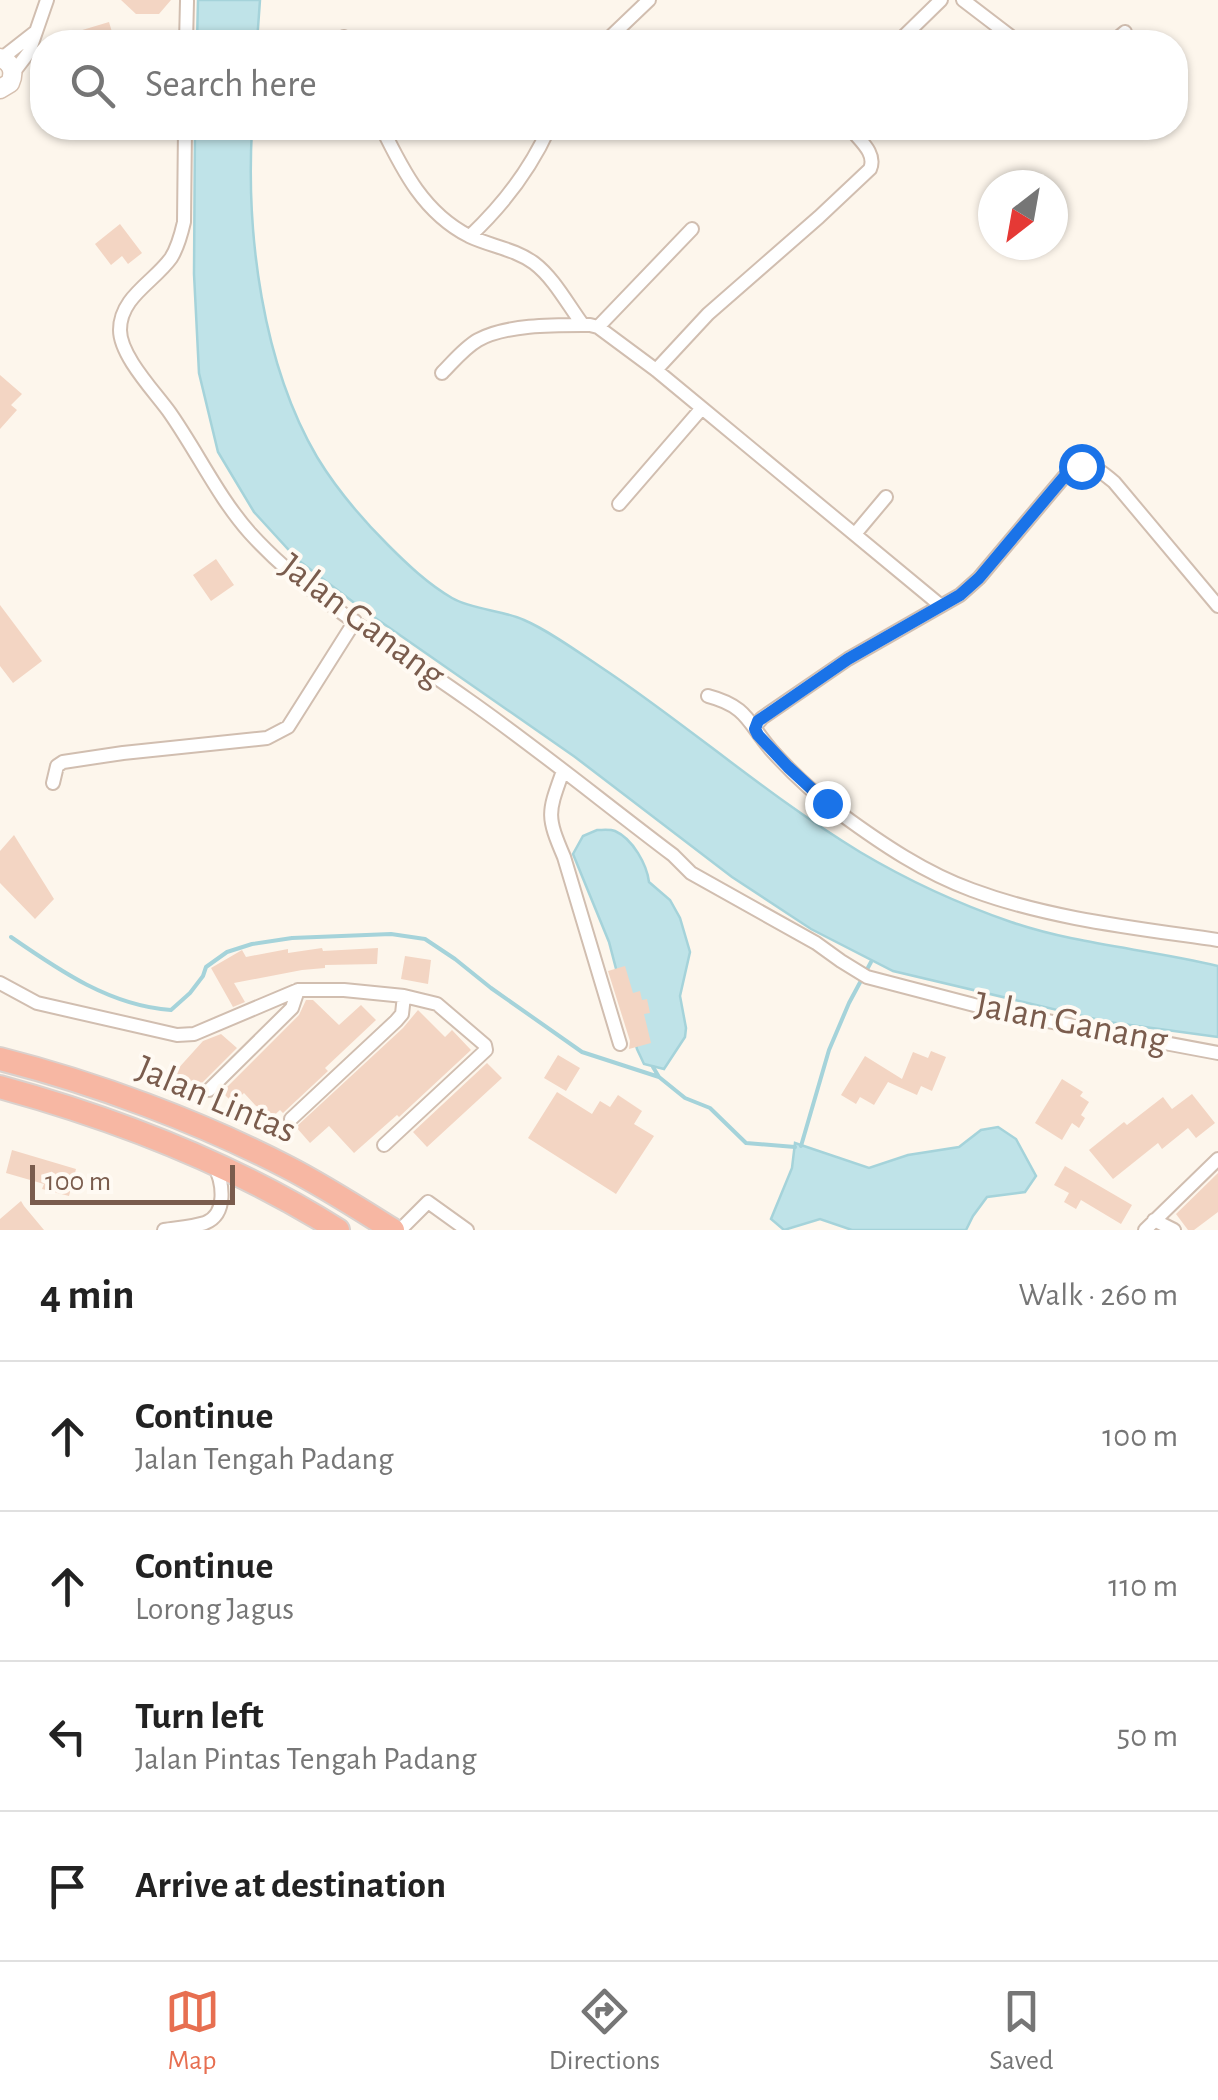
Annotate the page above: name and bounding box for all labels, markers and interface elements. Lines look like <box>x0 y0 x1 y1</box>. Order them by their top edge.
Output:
search box <box>30 30 1188 140</box>
icon: search <box>65 58 120 113</box>
text: Search here <box>145 66 317 104</box>
north arrow <box>978 170 1068 260</box>
route start <box>1059 444 1105 490</box>
street label: Jalan Ganang <box>272 547 452 695</box>
route end <box>805 781 851 827</box>
street label: Jalan Ganang <box>971 986 1171 1060</box>
street label: Jalan Lintas <box>131 1049 301 1151</box>
scale bar <box>30 1160 235 1204</box>
text: 100 m <box>45 1168 111 1196</box>
text: 4 min <box>40 1274 135 1316</box>
text: Walk · 260 m <box>1019 1279 1178 1311</box>
text: Continue <box>135 1398 273 1436</box>
icon: ahead <box>40 1409 95 1464</box>
text: 100 m <box>1102 1420 1178 1452</box>
text: Jalan Tengah Padang <box>135 1443 394 1475</box>
text: Continue <box>135 1548 273 1586</box>
icon: ahead <box>40 1559 95 1614</box>
text: 110 m <box>1108 1570 1178 1602</box>
text: Lorong Jagus <box>135 1593 294 1625</box>
text: Turn left <box>135 1698 263 1736</box>
icon: left <box>40 1709 95 1764</box>
text: 50 m <box>1117 1720 1178 1752</box>
text: Jalan Pintas Tengah Padang <box>135 1743 477 1775</box>
icon: arrive <box>40 1859 95 1914</box>
text: Arrive at destination <box>135 1867 446 1905</box>
tab: Map <box>165 1984 220 2078</box>
tab: Directions <box>549 1984 660 2078</box>
tab: Saved <box>989 1984 1053 2078</box>

